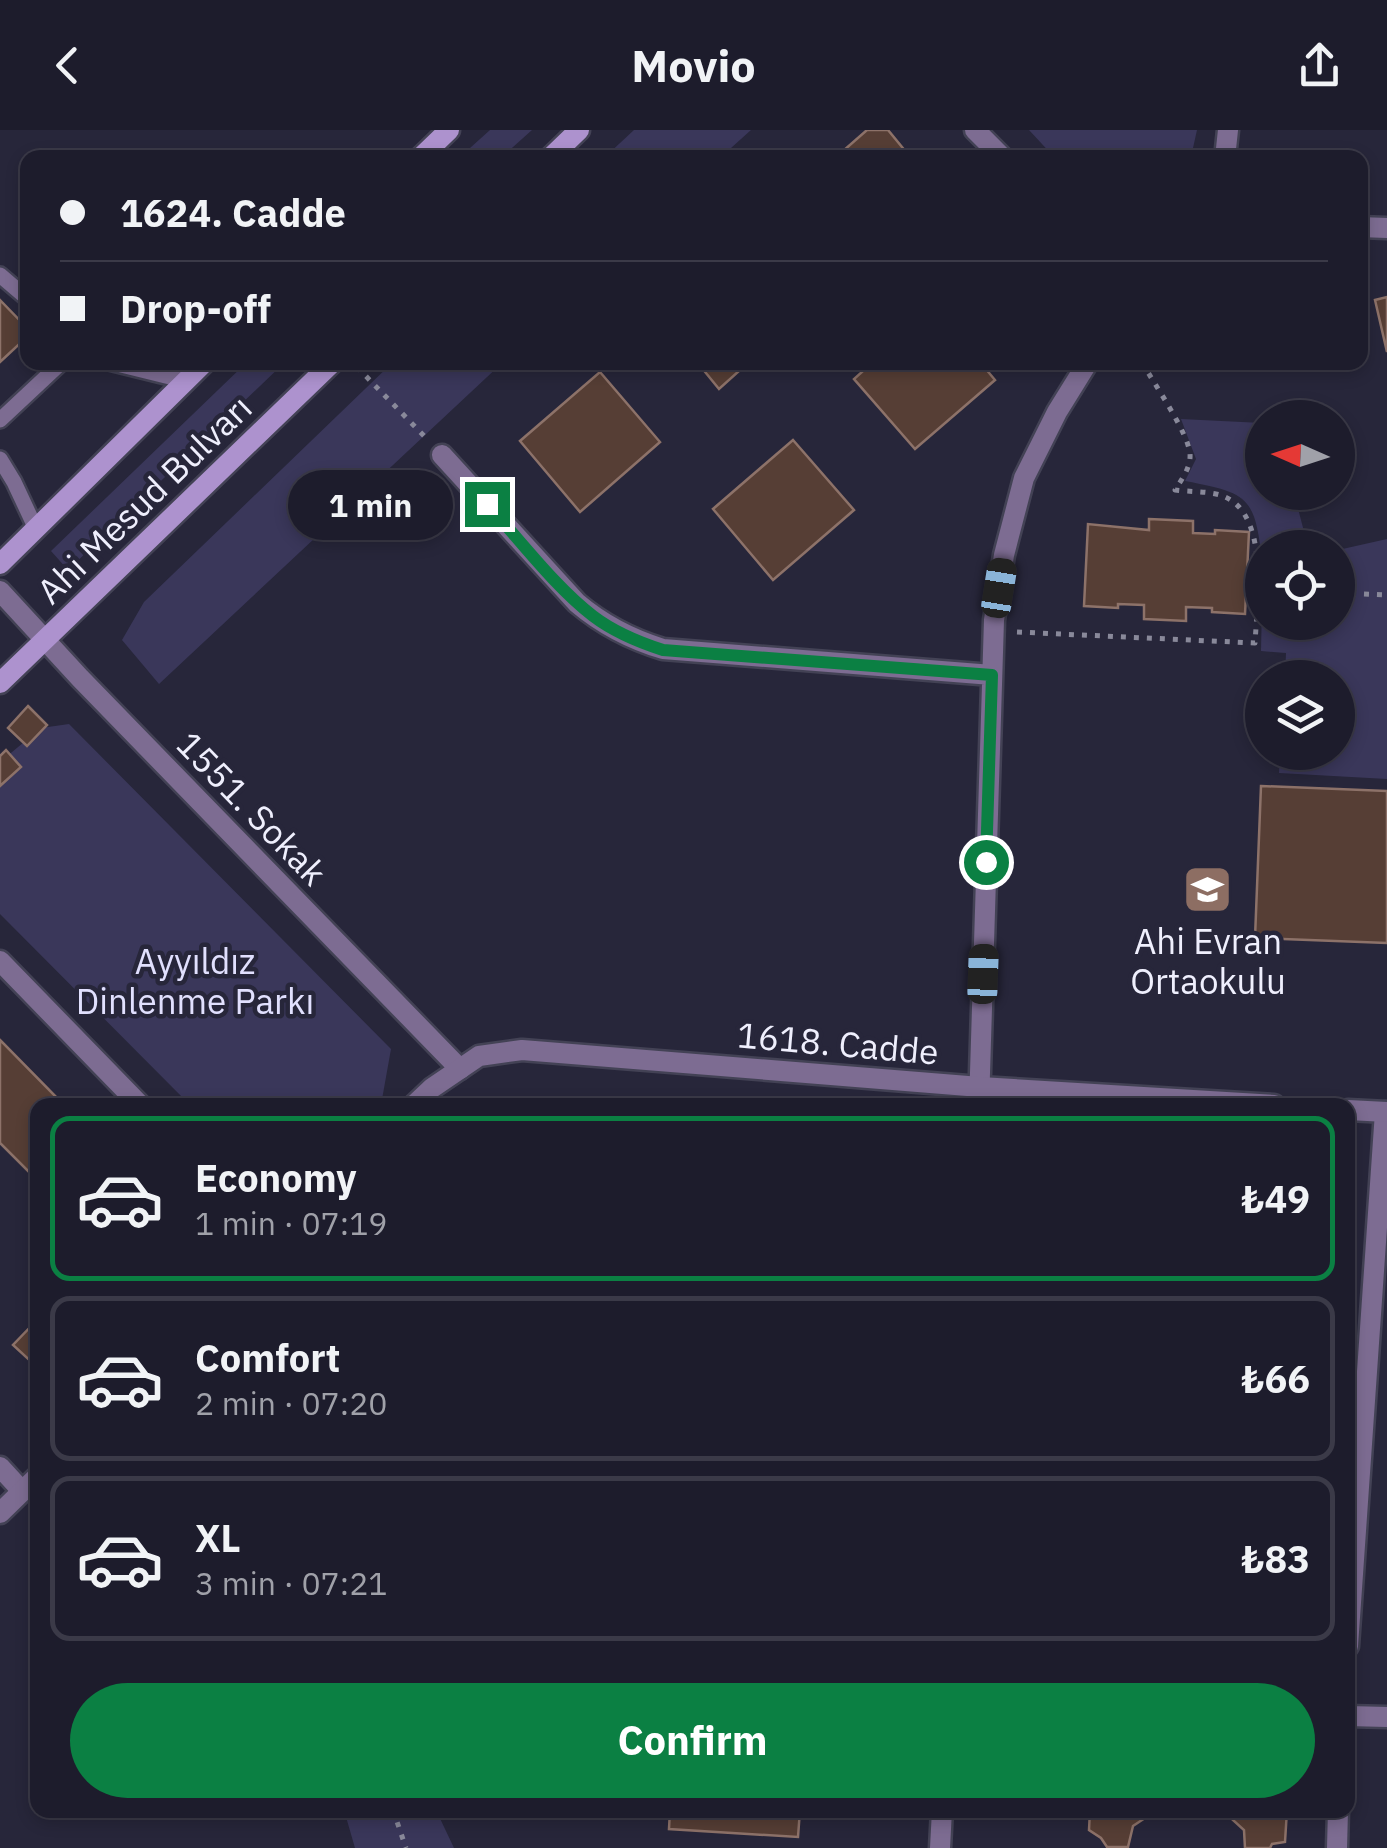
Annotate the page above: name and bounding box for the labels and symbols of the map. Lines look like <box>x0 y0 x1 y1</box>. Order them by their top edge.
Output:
street label: Ahi Mesud Bulvarı <box>27 385 261 613</box>
north arrow <box>1245 400 1355 510</box>
callout: 1 min <box>287 469 452 539</box>
route end <box>465 482 510 527</box>
car <box>979 556 1019 620</box>
street label: 1551. Sokak <box>167 721 337 895</box>
route start <box>964 840 1009 885</box>
school or university icon: Ahi Evran Ortaokulu <box>1182 863 1234 915</box>
place label: Ahi Evran Ortaokulu <box>1130 918 1286 1004</box>
park label: Ayyıldız Dinlenme Parkı <box>76 938 314 1024</box>
car <box>967 943 999 1005</box>
street label: 1618. Cadde <box>735 1011 941 1075</box>

